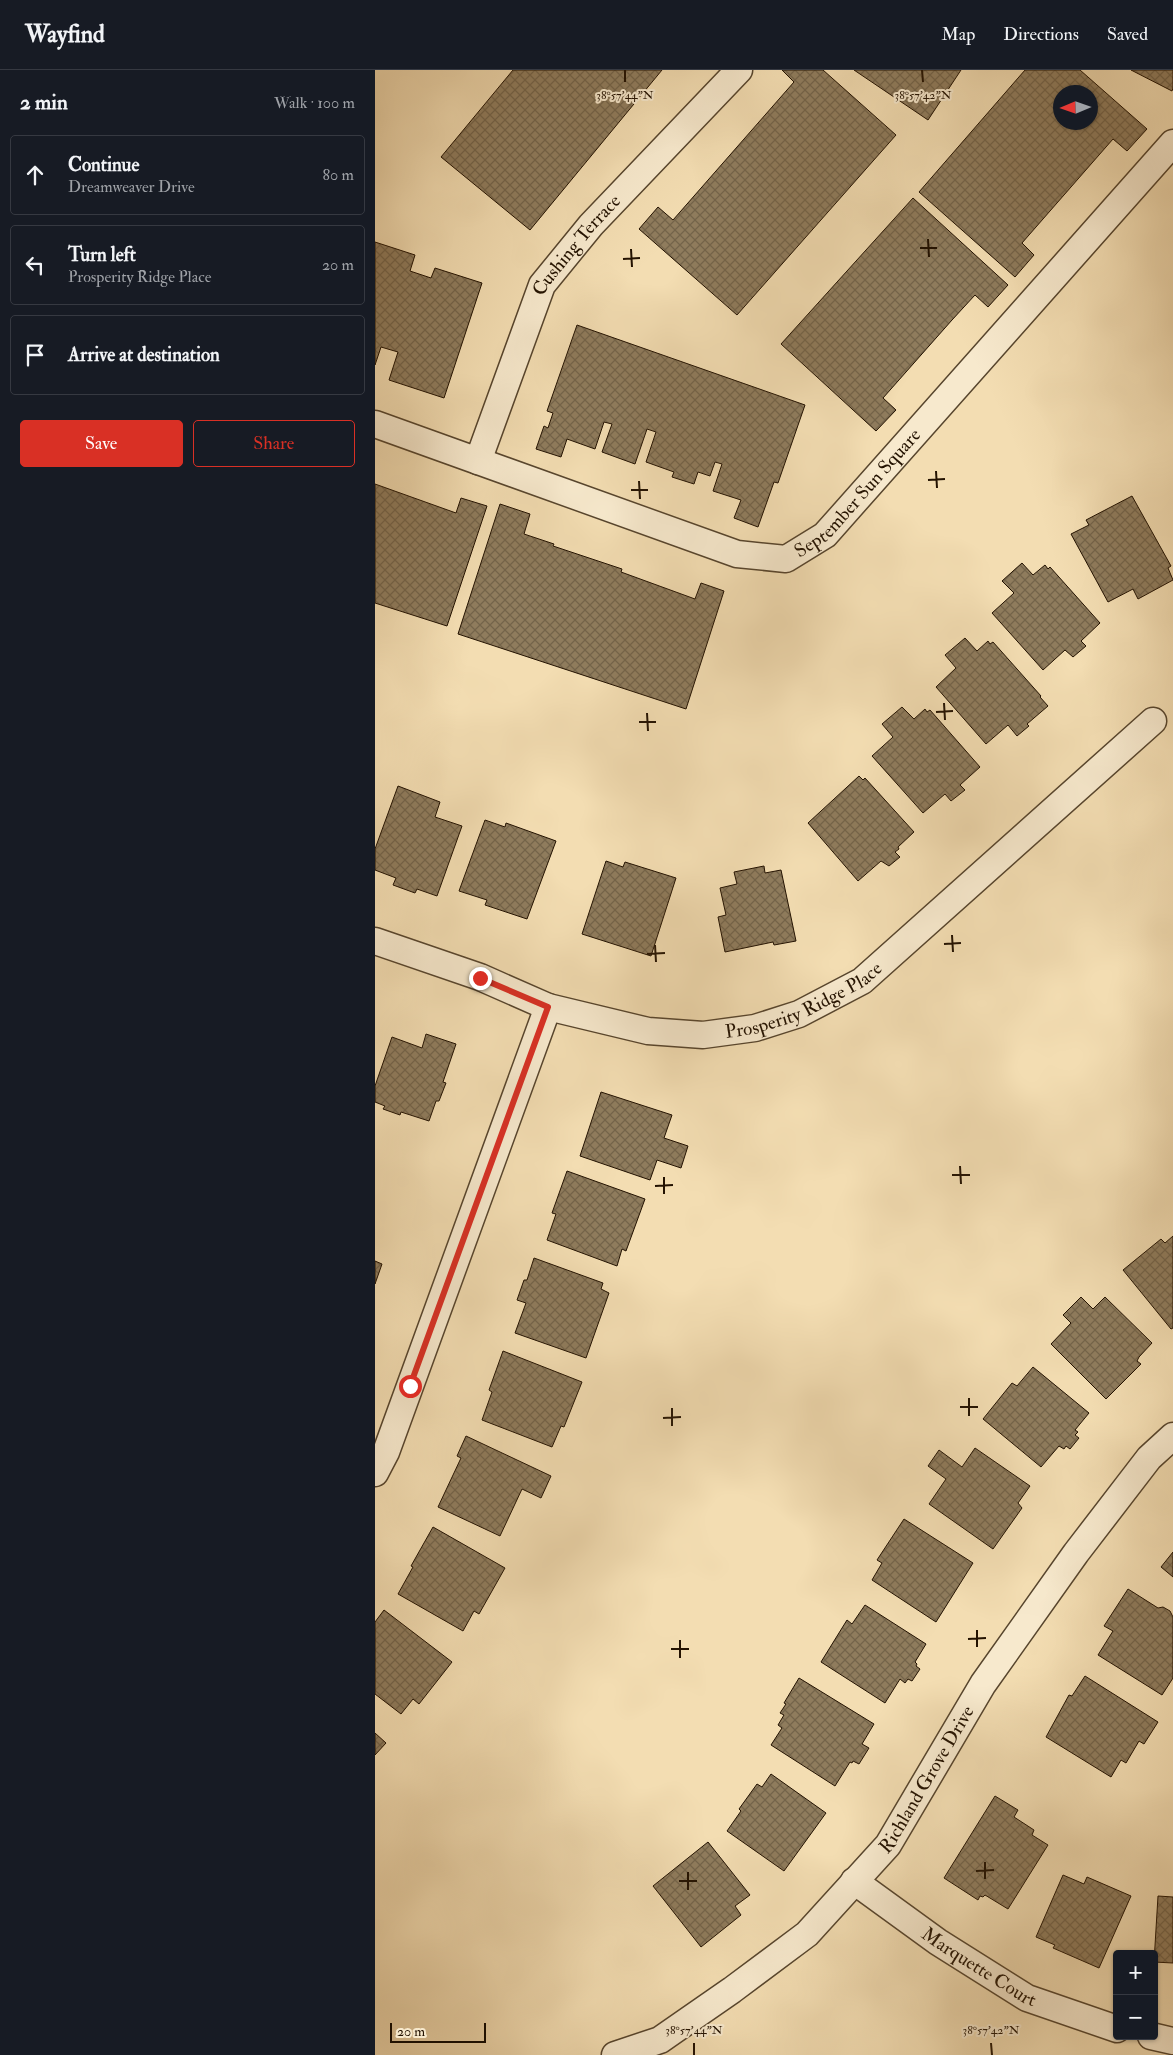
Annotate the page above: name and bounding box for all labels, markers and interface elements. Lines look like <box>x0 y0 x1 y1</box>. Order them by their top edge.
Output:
text: Wayfind <box>25 19 105 50</box>
text: Map <box>942 23 975 46</box>
text: Directions <box>1003 23 1079 46</box>
text: Saved <box>1107 23 1148 46</box>
north arrow <box>1053 85 1098 130</box>
text: 38°57'44"N <box>596 88 654 103</box>
text: 38°57'42"N <box>895 88 952 103</box>
text: 2 min <box>20 89 68 116</box>
text: Walk · 100 m <box>274 93 355 113</box>
text: Continue <box>68 153 139 177</box>
icon: ahead <box>21 161 49 189</box>
text: 80 m <box>323 165 354 185</box>
text: Dreamweaver Drive <box>68 177 195 197</box>
street label: Cushing Terrace <box>527 189 626 299</box>
text: Turn left <box>68 243 136 267</box>
icon: left <box>21 251 49 279</box>
text: 20 m <box>322 255 354 275</box>
text: Prosperity Ridge Place <box>68 267 211 287</box>
icon: arrive <box>21 341 49 369</box>
text: Arrive at destination <box>68 343 220 367</box>
button: Save <box>20 420 183 467</box>
button: Share <box>193 420 355 467</box>
street label: September Sun Square <box>790 423 926 563</box>
street label: Prosperity Ridge Place <box>724 957 887 1044</box>
route end <box>469 967 492 990</box>
route start <box>399 1375 422 1398</box>
street label: Richland Grove Drive <box>874 1701 980 1859</box>
street label: Marquette Court <box>917 1922 1039 2012</box>
map controls <box>1113 1950 1158 2040</box>
button: + <box>1113 1950 1158 1995</box>
button: − <box>1113 1995 1158 2040</box>
scale bar <box>390 2020 486 2043</box>
text: 20 m <box>397 2023 425 2040</box>
text: 38°57'44"N <box>665 2023 723 2038</box>
text: 38°57'42"N <box>963 2023 1020 2038</box>

